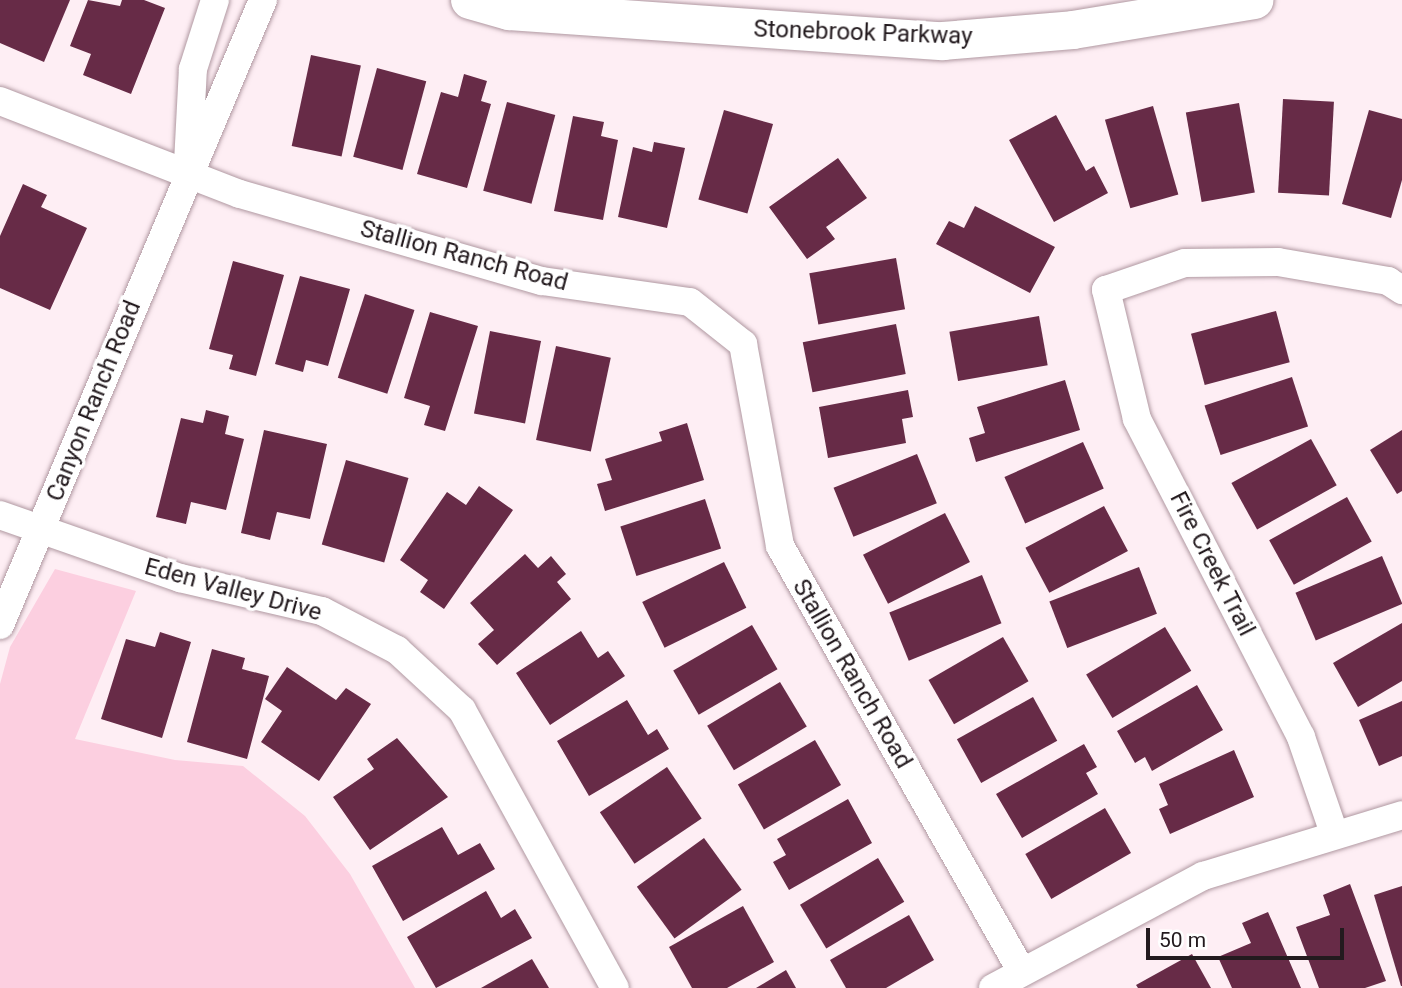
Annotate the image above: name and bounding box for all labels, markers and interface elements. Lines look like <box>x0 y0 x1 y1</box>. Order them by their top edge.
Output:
street label: Stonebrook Parkway <box>753 15 973 51</box>
street label: Stallion Ranch Road <box>357 214 571 298</box>
street label: Canyon Ranch Road <box>41 296 147 506</box>
street label: Fire Creek Trail <box>1163 487 1261 641</box>
street label: Eden Valley Drive <box>141 553 325 627</box>
street label: Stallion Ranch Road <box>786 574 918 774</box>
scale bar <box>1150 914 1348 958</box>
text: 50 m <box>1159 928 1206 952</box>

